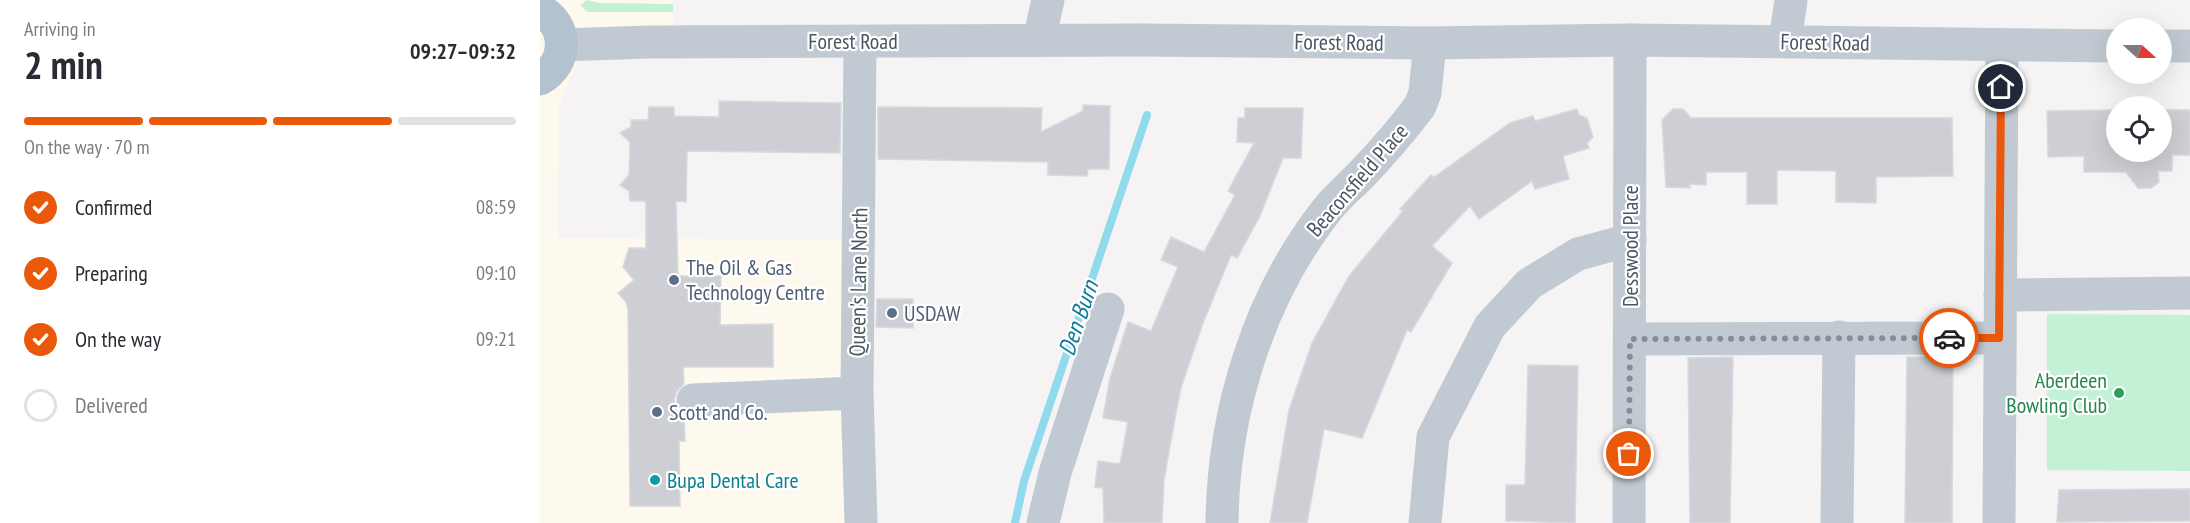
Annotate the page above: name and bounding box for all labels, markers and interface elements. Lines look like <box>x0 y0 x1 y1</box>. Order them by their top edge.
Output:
text: Arriving in <box>24 16 96 42</box>
north arrow <box>2106 18 2172 84</box>
map controls <box>2106 18 2172 162</box>
street label: Forest Road <box>808 27 898 55</box>
street label: Forest Road <box>1294 27 1384 57</box>
street label: Forest Road <box>1780 27 1870 57</box>
text: 09:27–09:32 <box>410 37 516 65</box>
text: 2 min <box>24 39 103 90</box>
pin <box>1975 61 2026 112</box>
icon: home <box>1984 70 2017 103</box>
button: locate <box>2106 96 2172 162</box>
street label: Beaconsfield Place <box>1300 118 1414 242</box>
text: On the way · 70 m <box>24 134 150 160</box>
street label: Desswood Place <box>1616 185 1644 307</box>
icon: check <box>24 191 57 224</box>
text: Confirmed <box>75 193 152 221</box>
text: 08:59 <box>476 194 516 220</box>
street label: Queen's Lane North <box>843 207 873 357</box>
place label: The Oil & Gas Technology Centre <box>686 253 825 306</box>
icon: check <box>24 257 57 290</box>
text: Preparing <box>75 259 148 287</box>
text: 09:10 <box>476 260 516 286</box>
marker: The Oil & Gas Technology Centre <box>667 273 681 287</box>
water label: Den Burn <box>1051 275 1106 359</box>
place label: USDAW <box>904 299 961 327</box>
marker: USDAW <box>885 306 899 320</box>
courier <box>1919 308 1979 368</box>
icon: car <box>1933 322 1966 355</box>
icon: check <box>24 323 57 356</box>
text: On the way <box>75 325 161 353</box>
text: 09:21 <box>476 326 516 352</box>
place label: Aberdeen Bowling Club <box>2006 366 2107 419</box>
marker: Aberdeen Bowling Club <box>2112 386 2126 400</box>
text: Delivered <box>75 391 148 419</box>
place label: Scott and Co. <box>669 398 768 426</box>
marker: Scott and Co. <box>650 405 664 419</box>
pin <box>1603 428 1654 479</box>
icon: bag <box>1612 437 1645 470</box>
place label: Bupa Dental Care <box>667 466 799 494</box>
marker: Bupa Dental Care <box>648 473 662 487</box>

